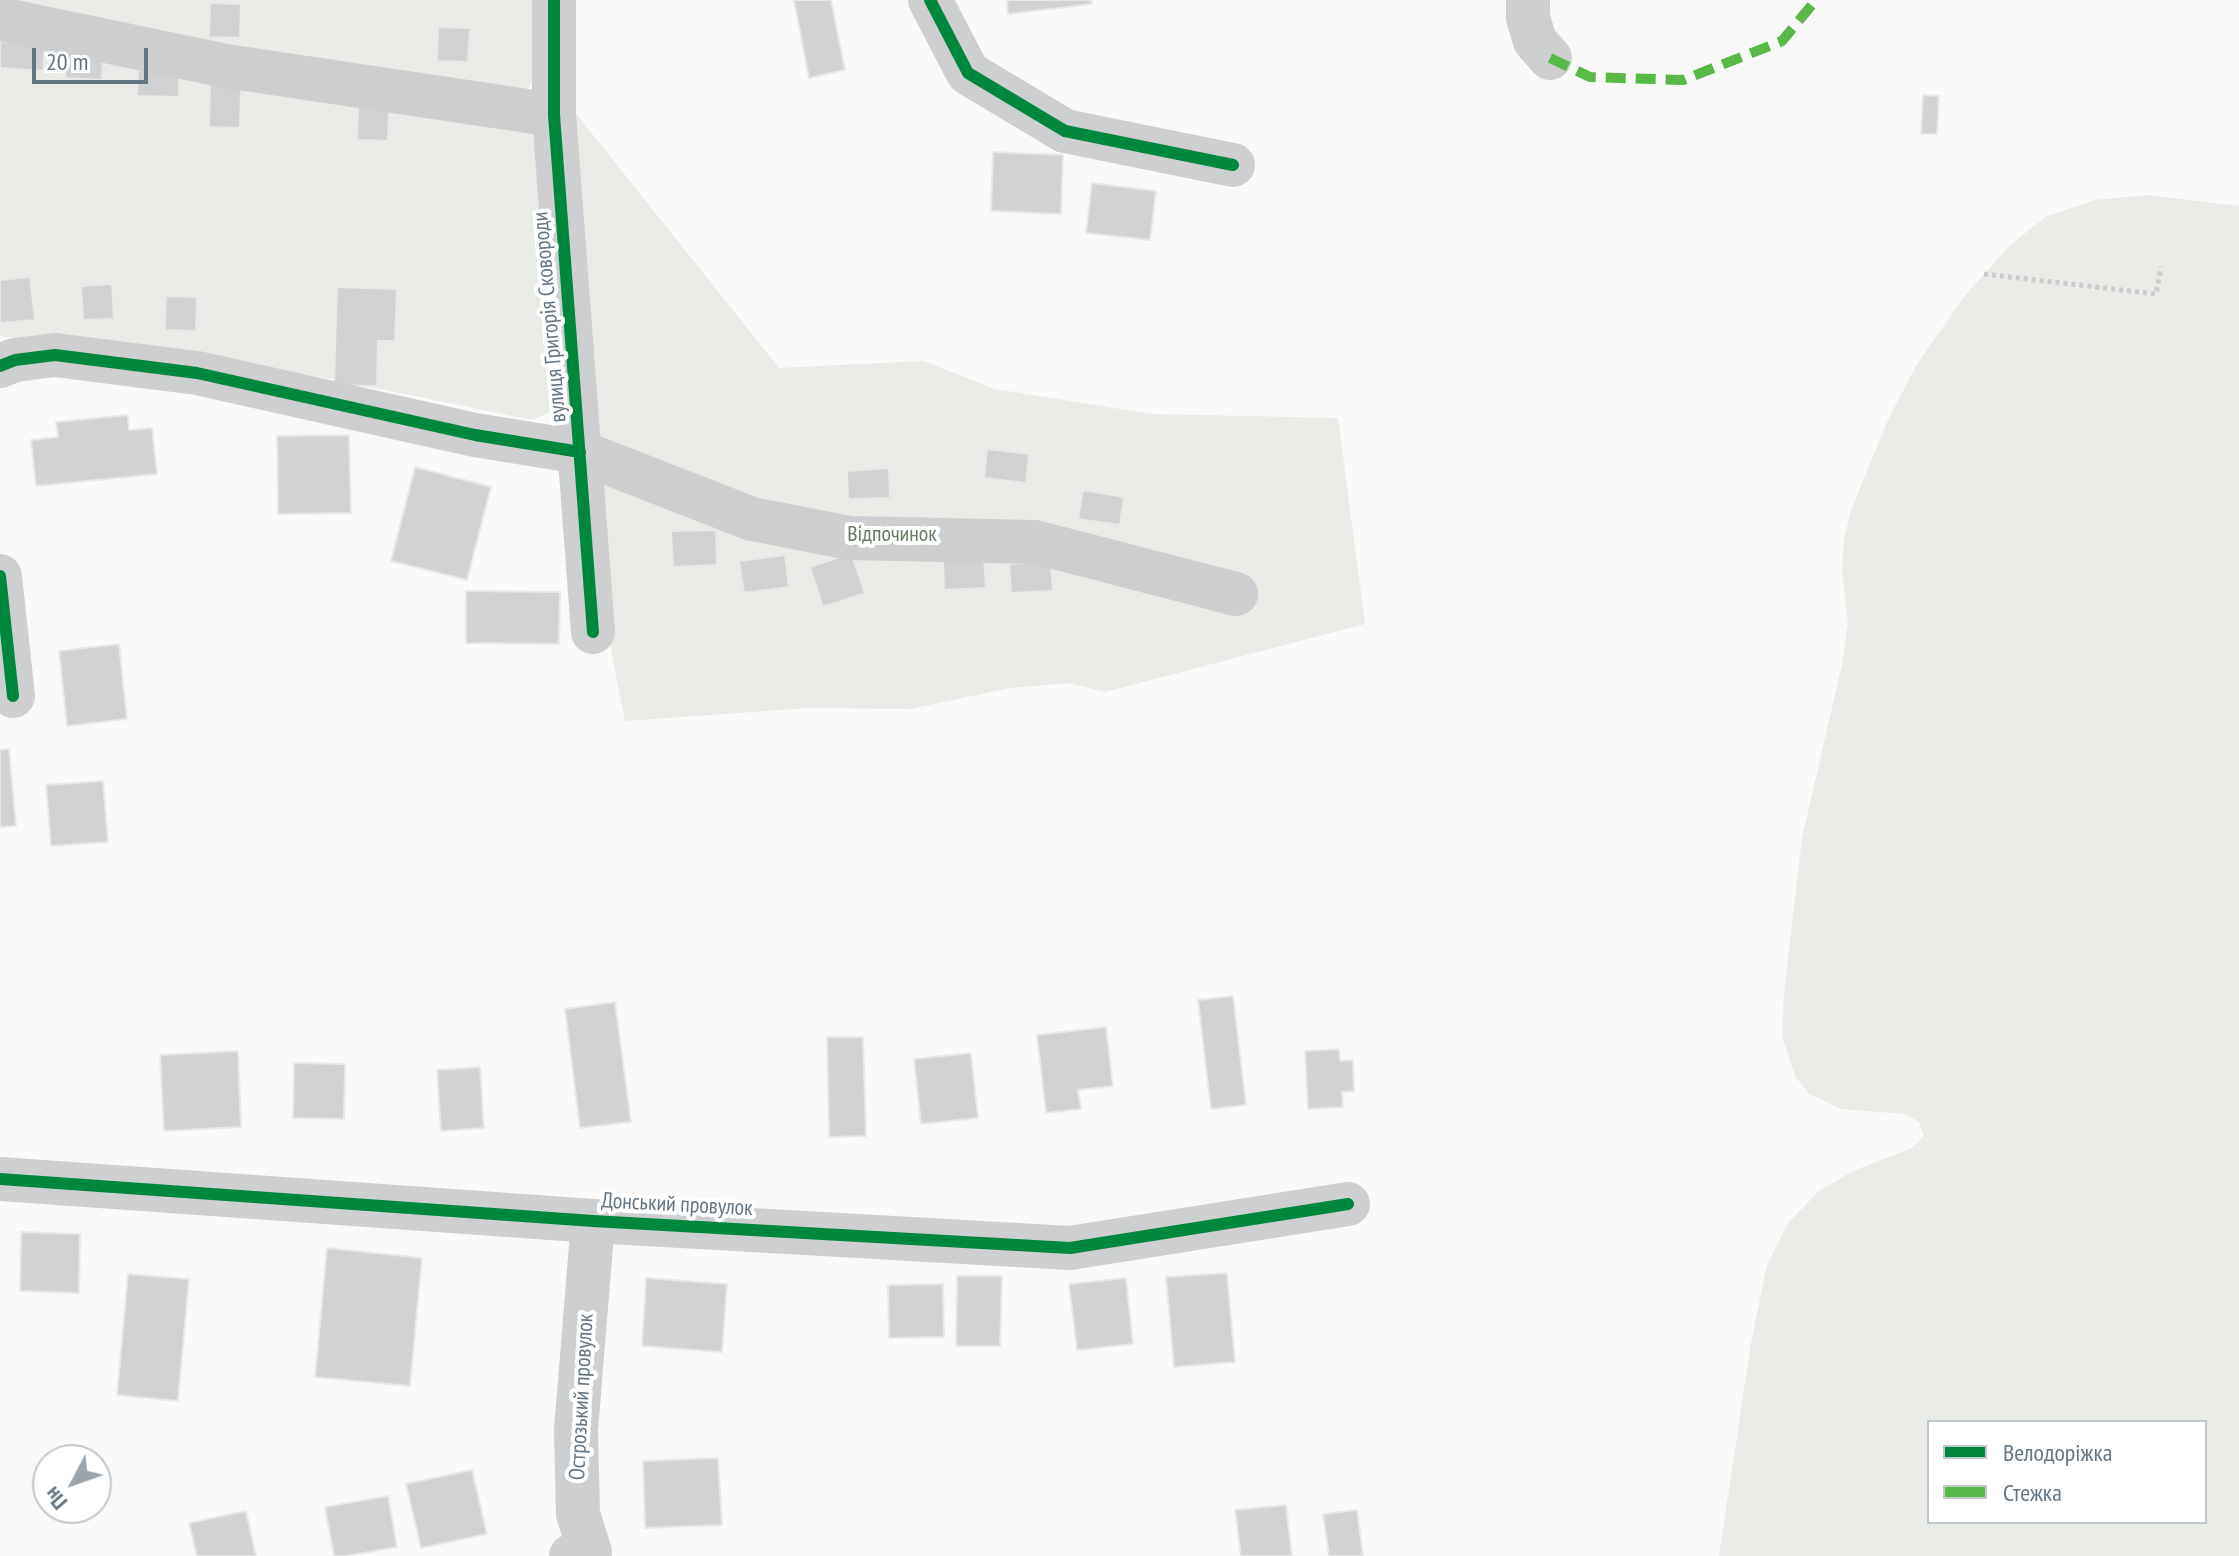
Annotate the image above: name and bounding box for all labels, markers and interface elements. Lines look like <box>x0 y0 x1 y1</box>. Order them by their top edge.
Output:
scale bar <box>36 32 152 82</box>
text: 20 m <box>46 46 88 77</box>
street label: вулиця Григорія Сковороди <box>528 211 572 423</box>
park label: Відпочинок <box>847 522 937 548</box>
street label: Донський провулок <box>601 1188 753 1222</box>
street label: Острозький провулок <box>564 1313 600 1481</box>
legend <box>1927 1420 2207 1524</box>
text: Велодоріжка <box>2003 1437 2112 1468</box>
north arrow <box>32 1444 112 1524</box>
text: Стежка <box>2003 1477 2062 1508</box>
text: Пн <box>38 1481 73 1516</box>

